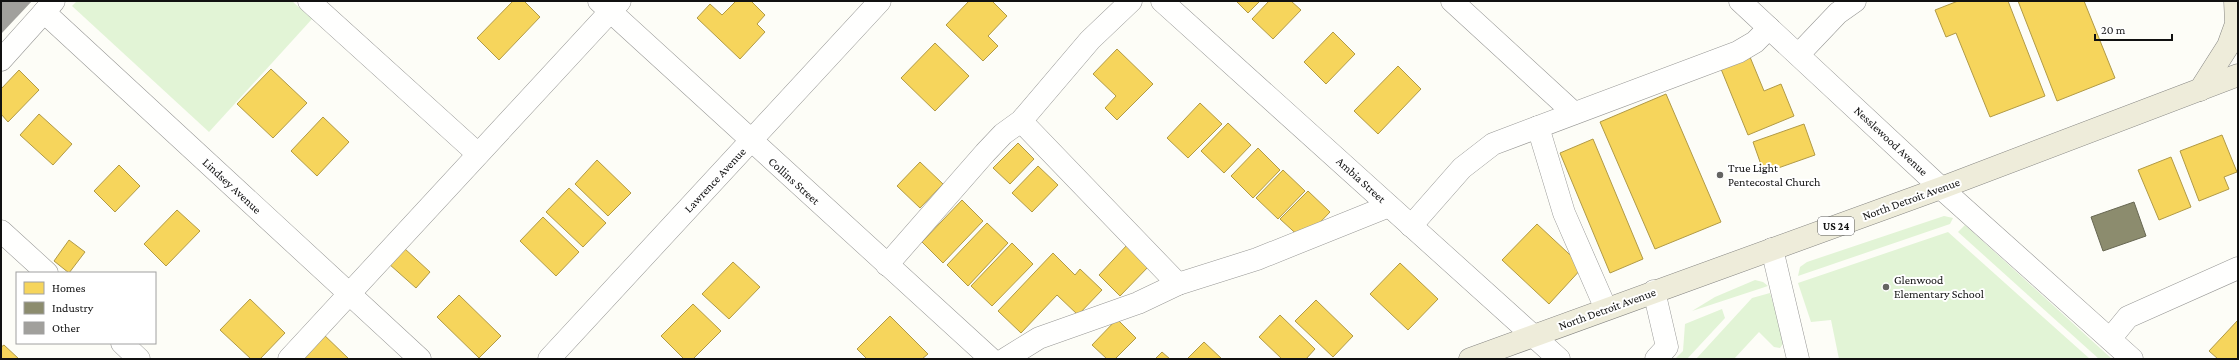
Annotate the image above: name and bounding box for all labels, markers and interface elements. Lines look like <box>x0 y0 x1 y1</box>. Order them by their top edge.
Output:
scale bar <box>2095 16 2172 42</box>
text: 20 m <box>2101 23 2126 37</box>
street label: Nesslewood Avenue <box>1851 103 1931 179</box>
street label: Lawrence Avenue <box>681 145 749 215</box>
street label: Collins Street <box>766 154 823 208</box>
street label: Ambia Street <box>1333 154 1389 207</box>
street label: Lindsey Avenue <box>200 155 264 217</box>
place label: True Light Pentecostal Church <box>1728 161 1821 189</box>
marker: True Light Pentecostal Church <box>1715 170 1725 180</box>
street label: North Detroit Avenue <box>1860 175 1962 223</box>
road number: US 24 <box>1818 217 1854 235</box>
legend <box>16 272 156 344</box>
place label: Glenwood Elementary School <box>1894 273 1984 301</box>
text: Homes <box>52 281 86 295</box>
marker: Glenwood Elementary School <box>1881 282 1891 292</box>
street label: North Detroit Avenue <box>1556 285 1658 333</box>
text: Industry <box>52 301 94 315</box>
text: Other <box>52 321 81 335</box>

